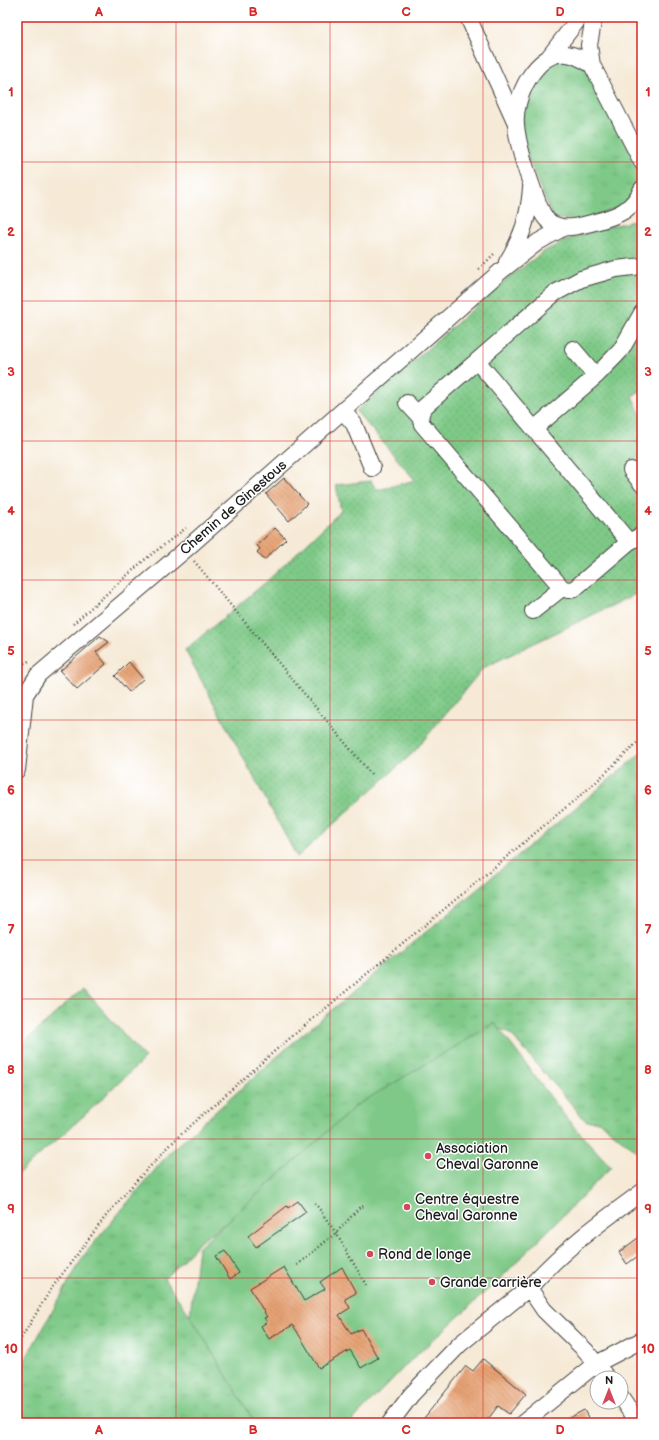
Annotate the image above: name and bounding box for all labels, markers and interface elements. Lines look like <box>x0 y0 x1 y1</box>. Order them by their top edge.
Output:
text: A <box>94 4 103 20</box>
text: B <box>248 4 258 20</box>
text: C <box>401 4 411 20</box>
text: D <box>555 4 565 20</box>
text: 1 <box>8 84 14 100</box>
text: 1 <box>645 84 651 100</box>
text: 2 <box>7 224 15 240</box>
text: 2 <box>644 224 652 240</box>
text: 3 <box>7 364 15 380</box>
text: 3 <box>644 364 652 380</box>
street label: Chemin de Ginestous <box>176 456 290 558</box>
text: 4 <box>7 503 15 519</box>
text: 4 <box>644 503 652 519</box>
text: 5 <box>7 643 15 659</box>
text: 5 <box>644 643 652 659</box>
text: 6 <box>7 782 15 798</box>
text: 6 <box>644 782 652 798</box>
text: 7 <box>7 922 15 938</box>
text: 7 <box>644 922 652 938</box>
text: 8 <box>7 1062 15 1078</box>
text: 8 <box>644 1062 652 1078</box>
place label: Association Cheval Garonne <box>436 1140 539 1173</box>
marker: Association Cheval Garonne <box>423 1151 433 1161</box>
place label: Centre équestre Cheval Garonne <box>415 1191 519 1224</box>
text: 9 <box>7 1201 15 1217</box>
text: 9 <box>644 1201 652 1217</box>
marker: Centre équestre Cheval Garonne <box>402 1202 412 1212</box>
place label: Rond de longe <box>378 1246 471 1263</box>
marker: Rond de longe <box>365 1249 375 1259</box>
place label: Grande carrière <box>440 1274 541 1291</box>
marker: Grande carrière <box>427 1277 437 1287</box>
text: 10 <box>4 1341 18 1357</box>
text: 10 <box>641 1341 655 1357</box>
north arrow <box>589 1370 629 1410</box>
text: N <box>605 1374 613 1387</box>
text: A <box>94 1422 103 1438</box>
text: B <box>248 1422 258 1438</box>
text: C <box>401 1422 411 1438</box>
text: D <box>555 1422 565 1438</box>

